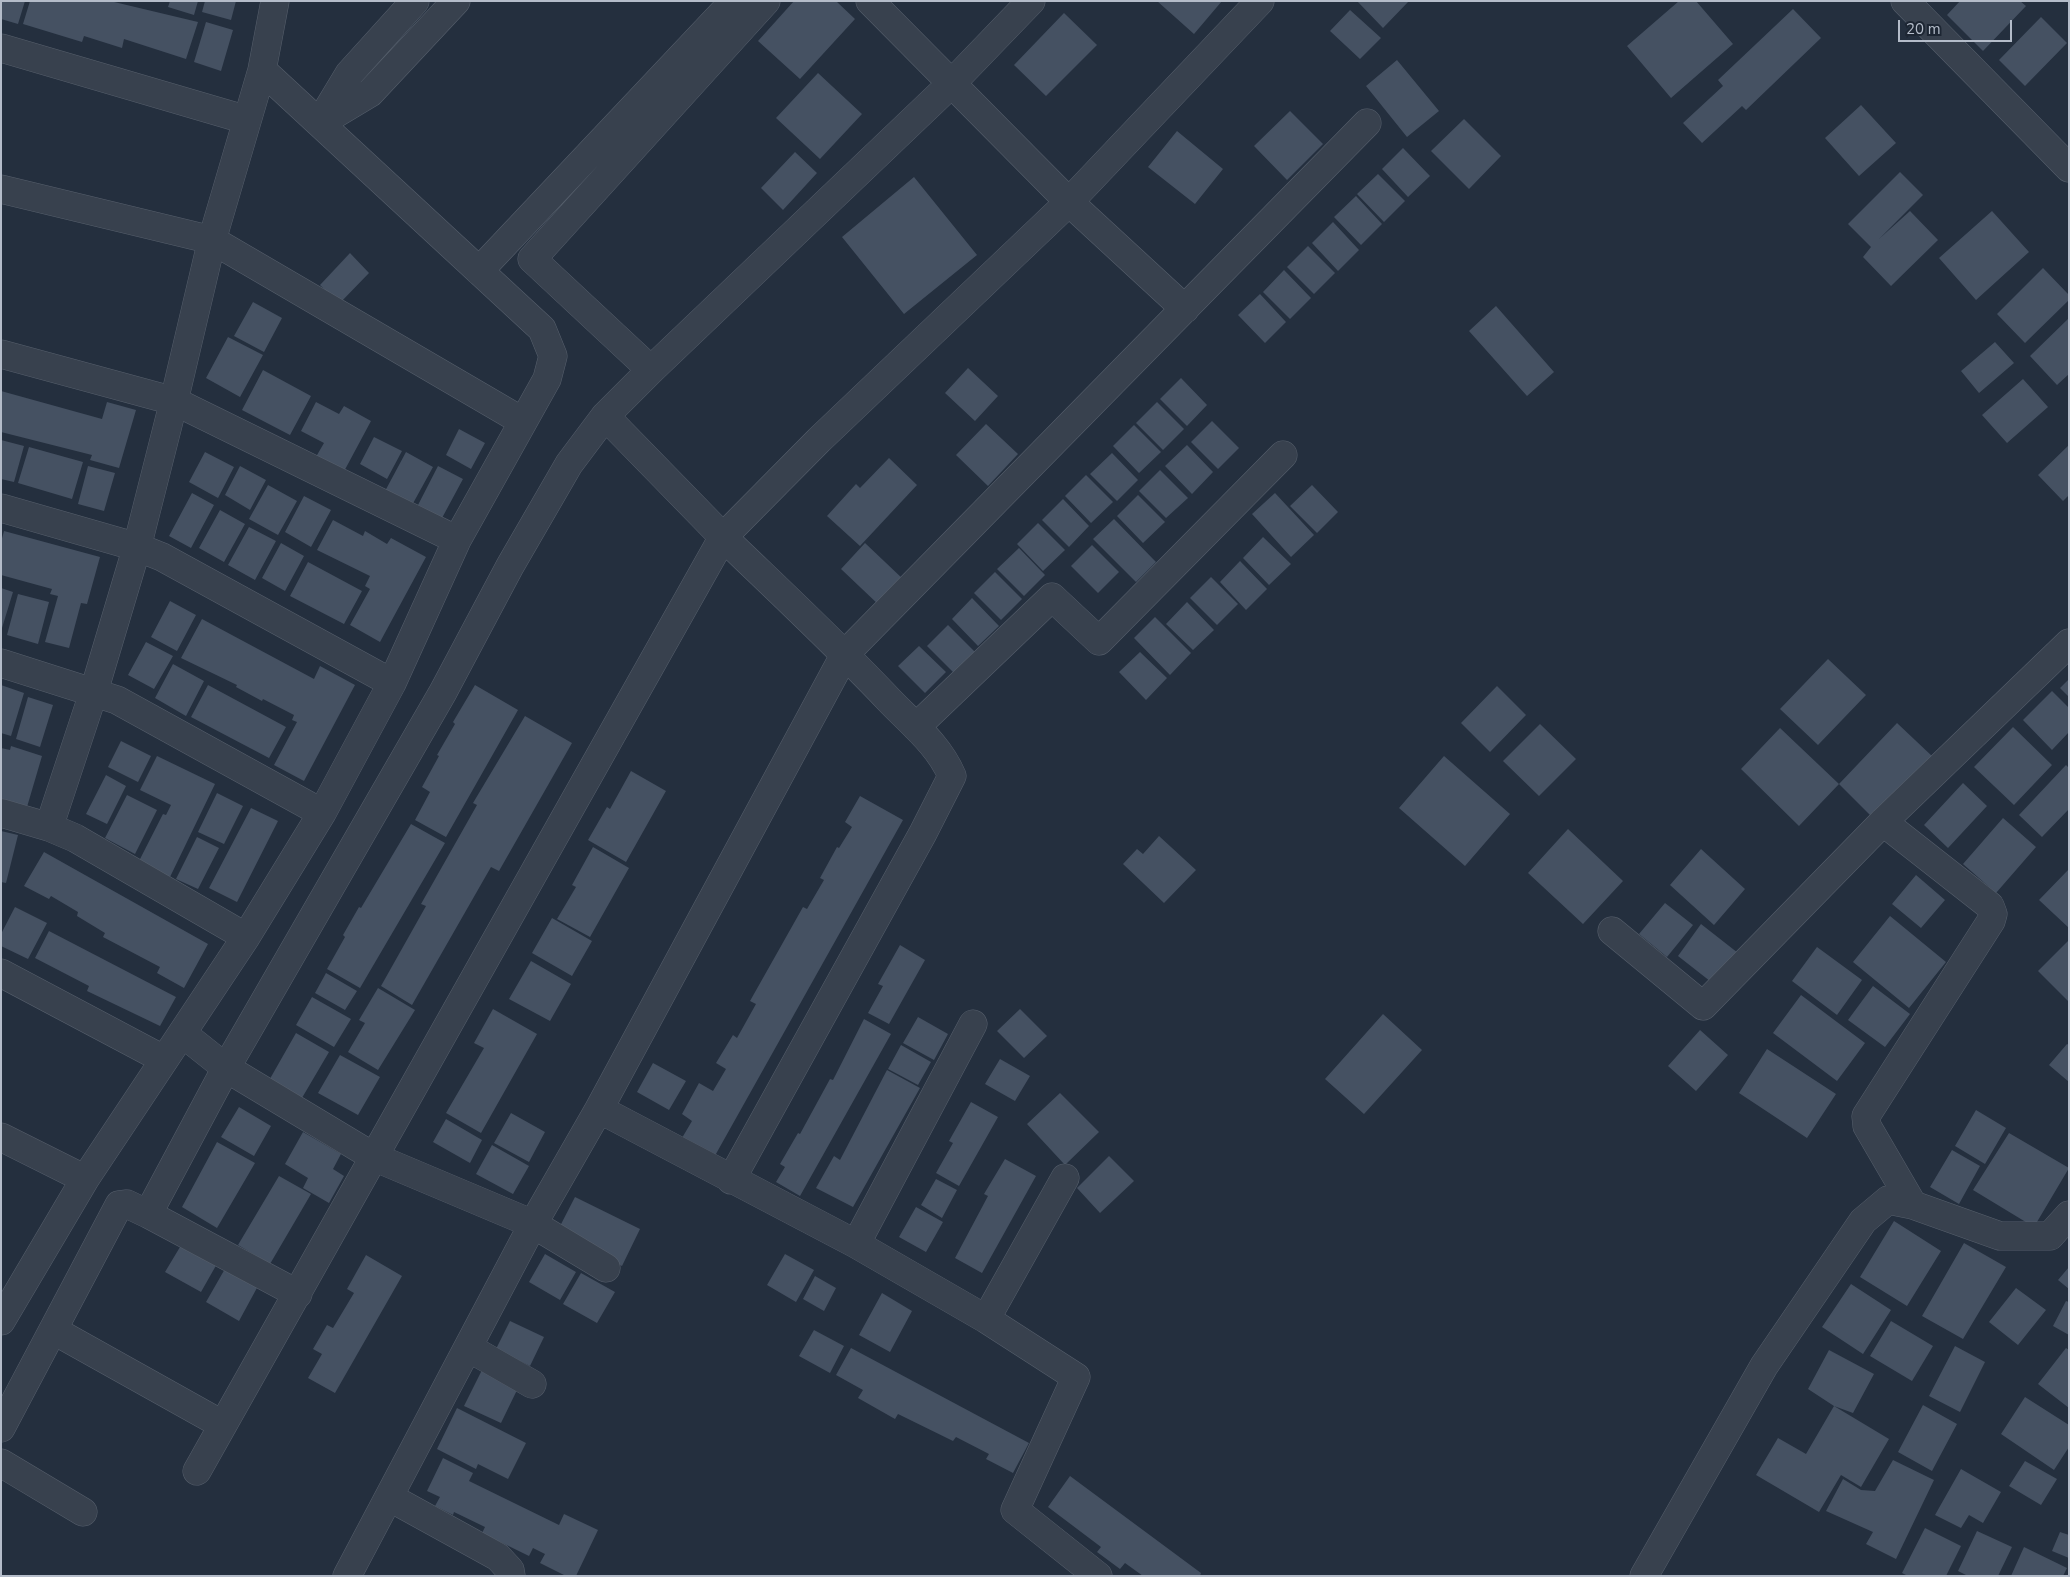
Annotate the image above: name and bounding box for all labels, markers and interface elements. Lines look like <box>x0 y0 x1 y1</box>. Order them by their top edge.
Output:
scale bar <box>1900 10 2014 42</box>
text: 20 m <box>1906 19 1941 39</box>

